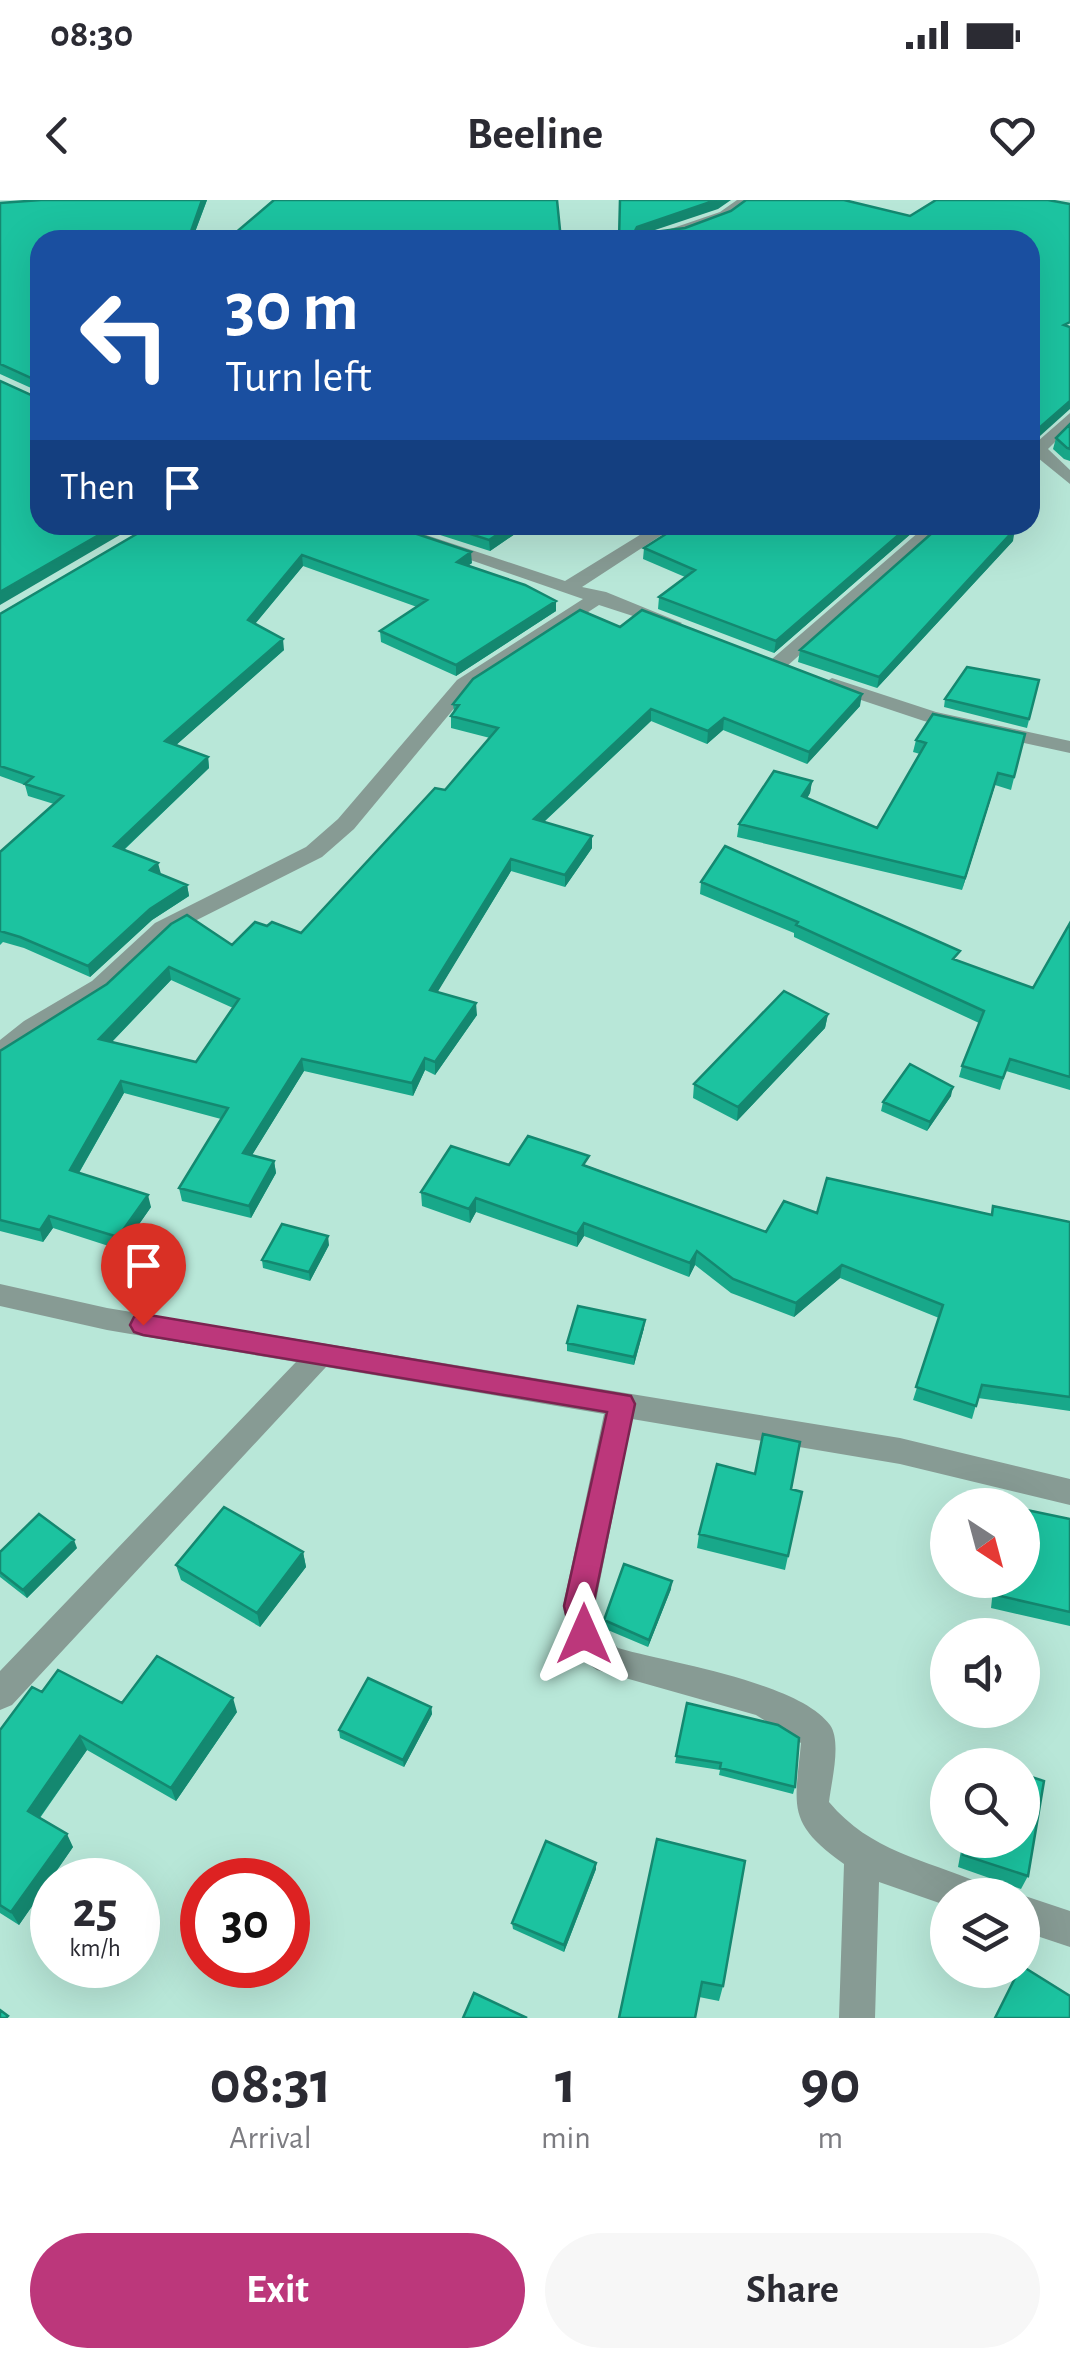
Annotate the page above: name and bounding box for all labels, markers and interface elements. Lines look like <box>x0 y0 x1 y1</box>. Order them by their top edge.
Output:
text: 08:30 <box>50 16 133 54</box>
icon: back <box>30 108 85 163</box>
icon: heart <box>985 108 1040 163</box>
text: Beeline <box>467 112 603 157</box>
icon: left <box>60 270 190 400</box>
text: 30 m <box>225 273 359 343</box>
text: Turn left <box>225 355 372 400</box>
icon: arrive <box>155 460 210 515</box>
text: Then <box>60 469 135 507</box>
pin <box>101 1223 186 1326</box>
icon: arrive <box>116 1238 171 1293</box>
north arrow <box>930 1488 1040 1598</box>
map controls <box>930 1488 1040 1988</box>
position arrow <box>532 1582 636 1686</box>
button: sound <box>930 1618 1040 1728</box>
button: search <box>930 1748 1040 1858</box>
speed limit sign: 30 <box>180 1858 310 1988</box>
button: layers <box>930 1878 1040 1988</box>
text: 25 <box>72 1886 118 1936</box>
text: km/h <box>69 1936 121 1961</box>
text: 08:31 <box>209 2054 332 2114</box>
text: 1 <box>555 2054 577 2114</box>
text: 90 <box>800 2054 861 2114</box>
text: Arrival <box>229 2122 312 2154</box>
text: min <box>541 2122 591 2154</box>
text: m <box>818 2122 843 2154</box>
button: Exit <box>30 2233 525 2348</box>
button: Share <box>545 2233 1040 2348</box>

